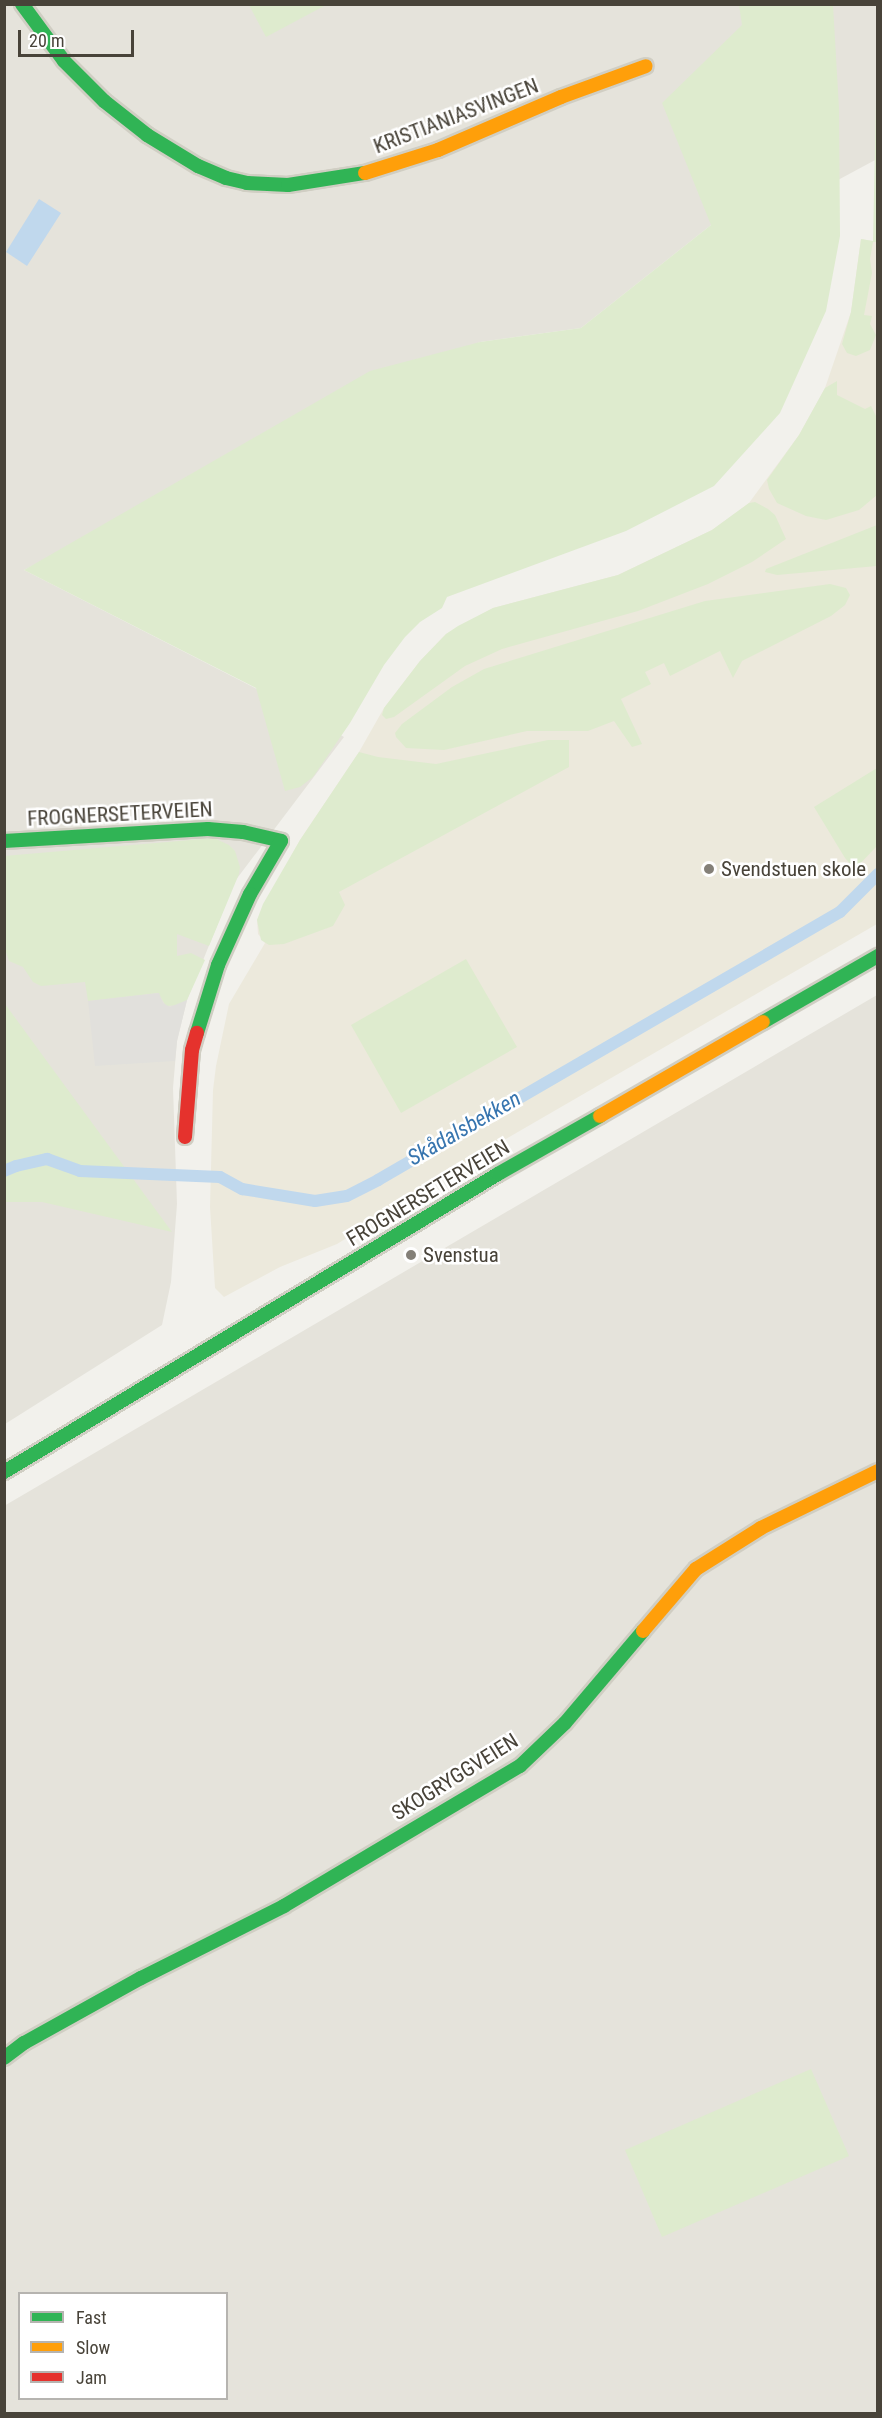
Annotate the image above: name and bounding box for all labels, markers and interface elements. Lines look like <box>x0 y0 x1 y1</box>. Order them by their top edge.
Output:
scale bar <box>21 18 136 56</box>
text: 20 m <box>29 30 64 51</box>
street label: KRISTIANIASVINGEN <box>370 73 542 159</box>
street label: FROGNERSETERVEIEN <box>27 797 213 831</box>
place label: Svendstuen skole <box>721 856 866 882</box>
marker: Svendstuen skole <box>702 862 716 876</box>
water label: Skådalsbekken <box>403 1085 525 1171</box>
street label: FROGNERSETERVEIEN <box>342 1134 514 1252</box>
place label: Svenstua <box>423 1242 499 1268</box>
marker: Svenstua <box>404 1248 418 1262</box>
street label: SKOGRYGGVEIEN <box>387 1728 523 1826</box>
legend <box>18 2292 228 2400</box>
text: Fast <box>76 2307 107 2328</box>
text: Slow <box>76 2337 110 2358</box>
text: Jam <box>76 2367 107 2388</box>

